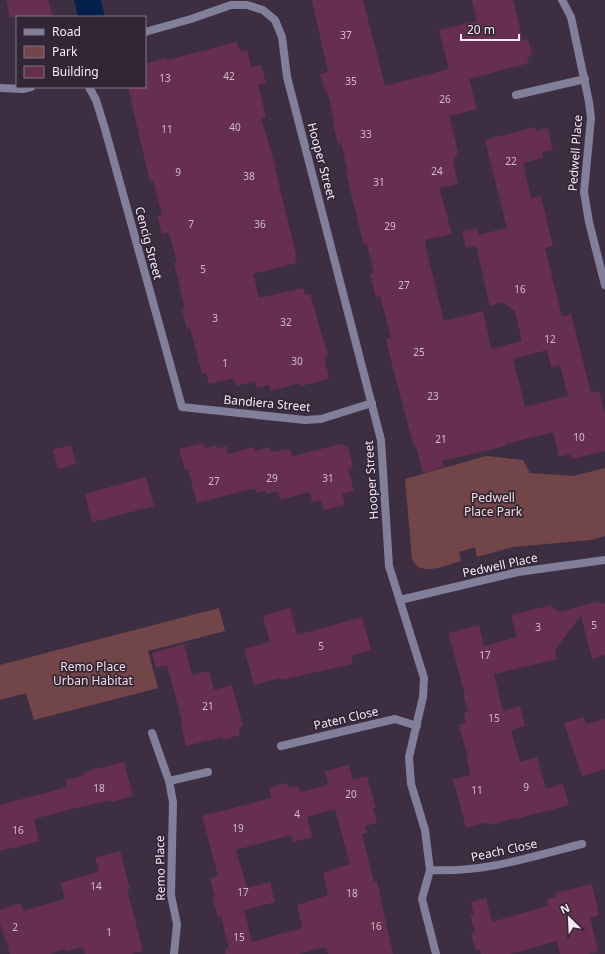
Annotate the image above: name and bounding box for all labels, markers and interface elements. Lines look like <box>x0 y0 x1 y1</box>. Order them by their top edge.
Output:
legend <box>16 16 146 88</box>
scale bar <box>461 16 519 42</box>
text: 20 m <box>467 21 495 38</box>
text: Road <box>52 23 81 40</box>
house number: 37 <box>340 28 352 42</box>
text: Park <box>52 43 78 60</box>
text: Building <box>52 63 99 80</box>
house number: 42 <box>223 69 235 83</box>
house number: 13 <box>159 71 171 85</box>
house number: 35 <box>345 74 357 88</box>
house number: 26 <box>439 92 451 106</box>
street label: Pedwell Place <box>564 114 586 192</box>
house number: 40 <box>229 120 241 134</box>
street label: Hooper Street <box>304 121 341 202</box>
house number: 11 <box>161 122 173 136</box>
house number: 33 <box>360 127 372 141</box>
house number: 22 <box>505 154 517 168</box>
house number: 24 <box>431 164 443 178</box>
house number: 9 <box>175 165 181 179</box>
house number: 38 <box>243 169 255 183</box>
house number: 31 <box>373 175 385 189</box>
street label: Cencig Street <box>131 205 167 282</box>
house number: 7 <box>188 217 194 231</box>
house number: 36 <box>254 217 266 231</box>
house number: 29 <box>384 219 396 233</box>
house number: 5 <box>200 262 206 276</box>
house number: 27 <box>398 278 410 292</box>
house number: 16 <box>514 282 526 296</box>
house number: 3 <box>212 311 218 325</box>
house number: 32 <box>280 315 292 329</box>
house number: 12 <box>544 332 556 346</box>
house number: 25 <box>413 345 425 359</box>
house number: 30 <box>291 354 303 368</box>
house number: 1 <box>222 356 228 370</box>
house number: 23 <box>427 389 439 403</box>
street label: Bandiera Street <box>223 391 312 415</box>
house number: 10 <box>573 430 585 444</box>
house number: 21 <box>435 432 447 446</box>
street label: Hooper Street <box>360 439 382 520</box>
house number: 29 <box>266 471 278 485</box>
house number: 31 <box>322 471 334 485</box>
house number: 27 <box>208 474 220 488</box>
park label: Pedwell Place Park <box>464 489 523 520</box>
street label: Pedwell Place <box>461 549 539 581</box>
house number: 5 <box>591 618 597 632</box>
house number: 3 <box>535 620 541 634</box>
house number: 5 <box>318 639 324 653</box>
house number: 17 <box>479 648 491 662</box>
park label: Remo Place Urban Habitat <box>53 658 134 689</box>
house number: 21 <box>202 699 214 713</box>
street label: Paten Close <box>312 702 380 734</box>
house number: 15 <box>488 711 500 725</box>
house number: 9 <box>523 780 529 794</box>
house number: 18 <box>93 781 105 795</box>
house number: 11 <box>471 783 483 797</box>
house number: 20 <box>345 787 357 801</box>
house number: 4 <box>294 807 300 821</box>
house number: 19 <box>232 821 244 835</box>
house number: 16 <box>12 823 24 837</box>
street label: Remo Place <box>151 835 169 901</box>
street label: Peach Close <box>469 835 539 865</box>
house number: 14 <box>90 879 102 893</box>
house number: 17 <box>237 885 249 899</box>
house number: 18 <box>346 886 358 900</box>
north arrow <box>549 898 589 938</box>
text: N <box>558 900 572 917</box>
house number: 16 <box>370 919 382 933</box>
house number: 2 <box>12 920 18 934</box>
house number: 1 <box>106 925 112 939</box>
house number: 15 <box>233 930 245 944</box>

